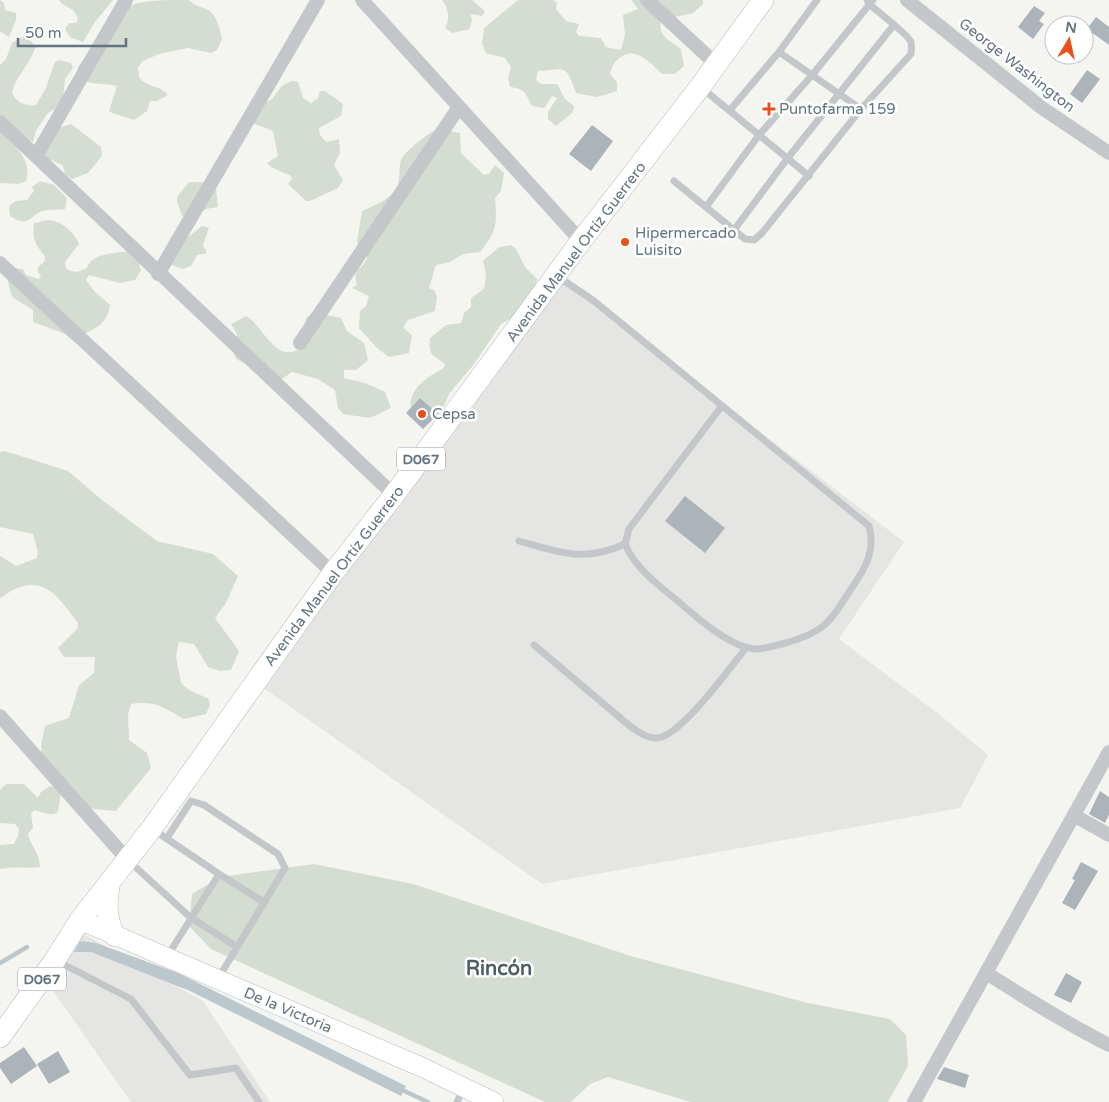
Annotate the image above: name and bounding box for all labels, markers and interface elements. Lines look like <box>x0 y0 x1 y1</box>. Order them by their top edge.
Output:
street label: George Washington <box>956 14 1078 116</box>
scale bar <box>18 15 125 47</box>
north arrow <box>1044 15 1094 65</box>
text: N <box>1064 18 1078 37</box>
text: 50 m <box>25 24 62 42</box>
place label: Puntofarma 159 <box>779 100 896 118</box>
marker: Puntofarma 159 <box>763 103 775 115</box>
street label: Avenida Manuel Ortíz Guerrero <box>502 158 650 346</box>
place label: Hipermercado Luisito <box>635 224 736 259</box>
marker: Hipermercado Luisito <box>619 236 631 248</box>
place label: Cepsa <box>432 405 476 423</box>
marker: Cepsa <box>416 408 428 420</box>
road number: D067 <box>397 448 445 470</box>
street label: Avenida Manuel Ortíz Guerrero <box>260 482 408 670</box>
district label: Rincón <box>466 957 532 981</box>
road number: D067 <box>18 968 66 991</box>
street label: De la Victoria <box>241 983 335 1037</box>

